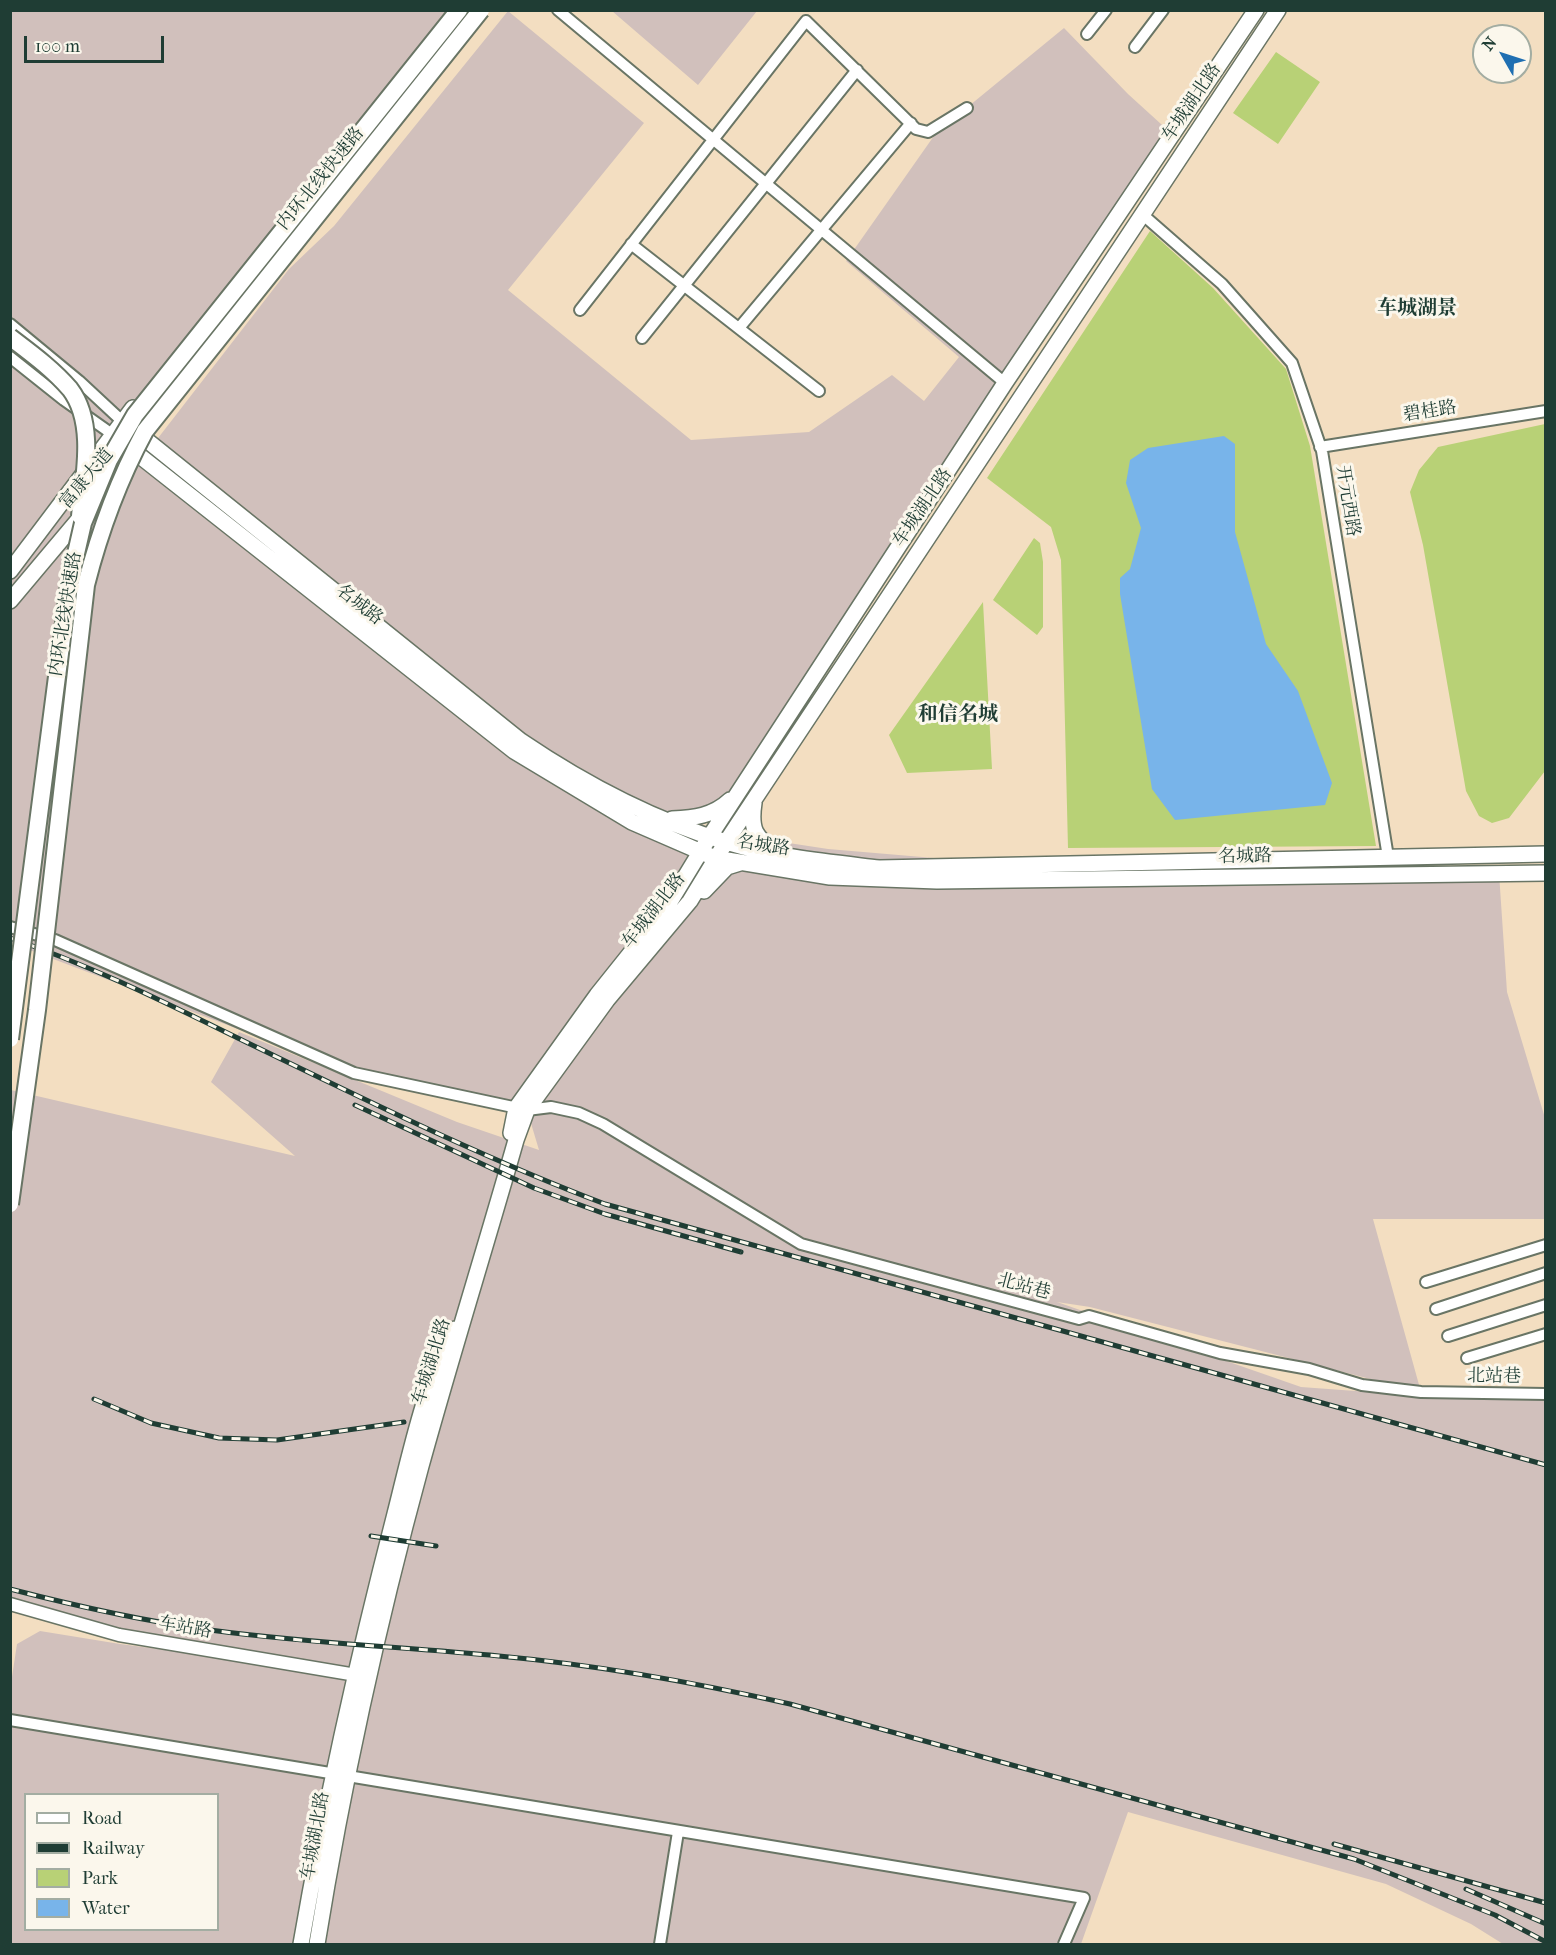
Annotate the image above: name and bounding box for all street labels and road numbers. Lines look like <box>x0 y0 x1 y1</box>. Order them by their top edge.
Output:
street label: 车城湖北路 <box>1158 60 1226 146</box>
street label: 内环北线快速路 <box>273 123 369 235</box>
street label: 碧桂路 <box>1402 397 1458 427</box>
street label: 富康大道 <box>56 444 118 514</box>
street label: 开元西路 <box>1331 464 1363 538</box>
street label: 车城湖北路 <box>889 465 957 551</box>
street label: 内环北线快速路 <box>45 550 87 678</box>
street label: 名城路 <box>331 580 387 630</box>
street label: 名城路 <box>735 831 791 861</box>
street label: 名城路 <box>1218 846 1272 868</box>
street label: 车城湖北路 <box>618 869 690 953</box>
street label: 北站巷 <box>995 1270 1053 1304</box>
street label: 车城湖北路 <box>409 1316 455 1408</box>
street label: 北站巷 <box>1467 1366 1521 1388</box>
street label: 车站路 <box>157 1613 213 1643</box>
street label: 车城湖北路 <box>298 1790 334 1882</box>

